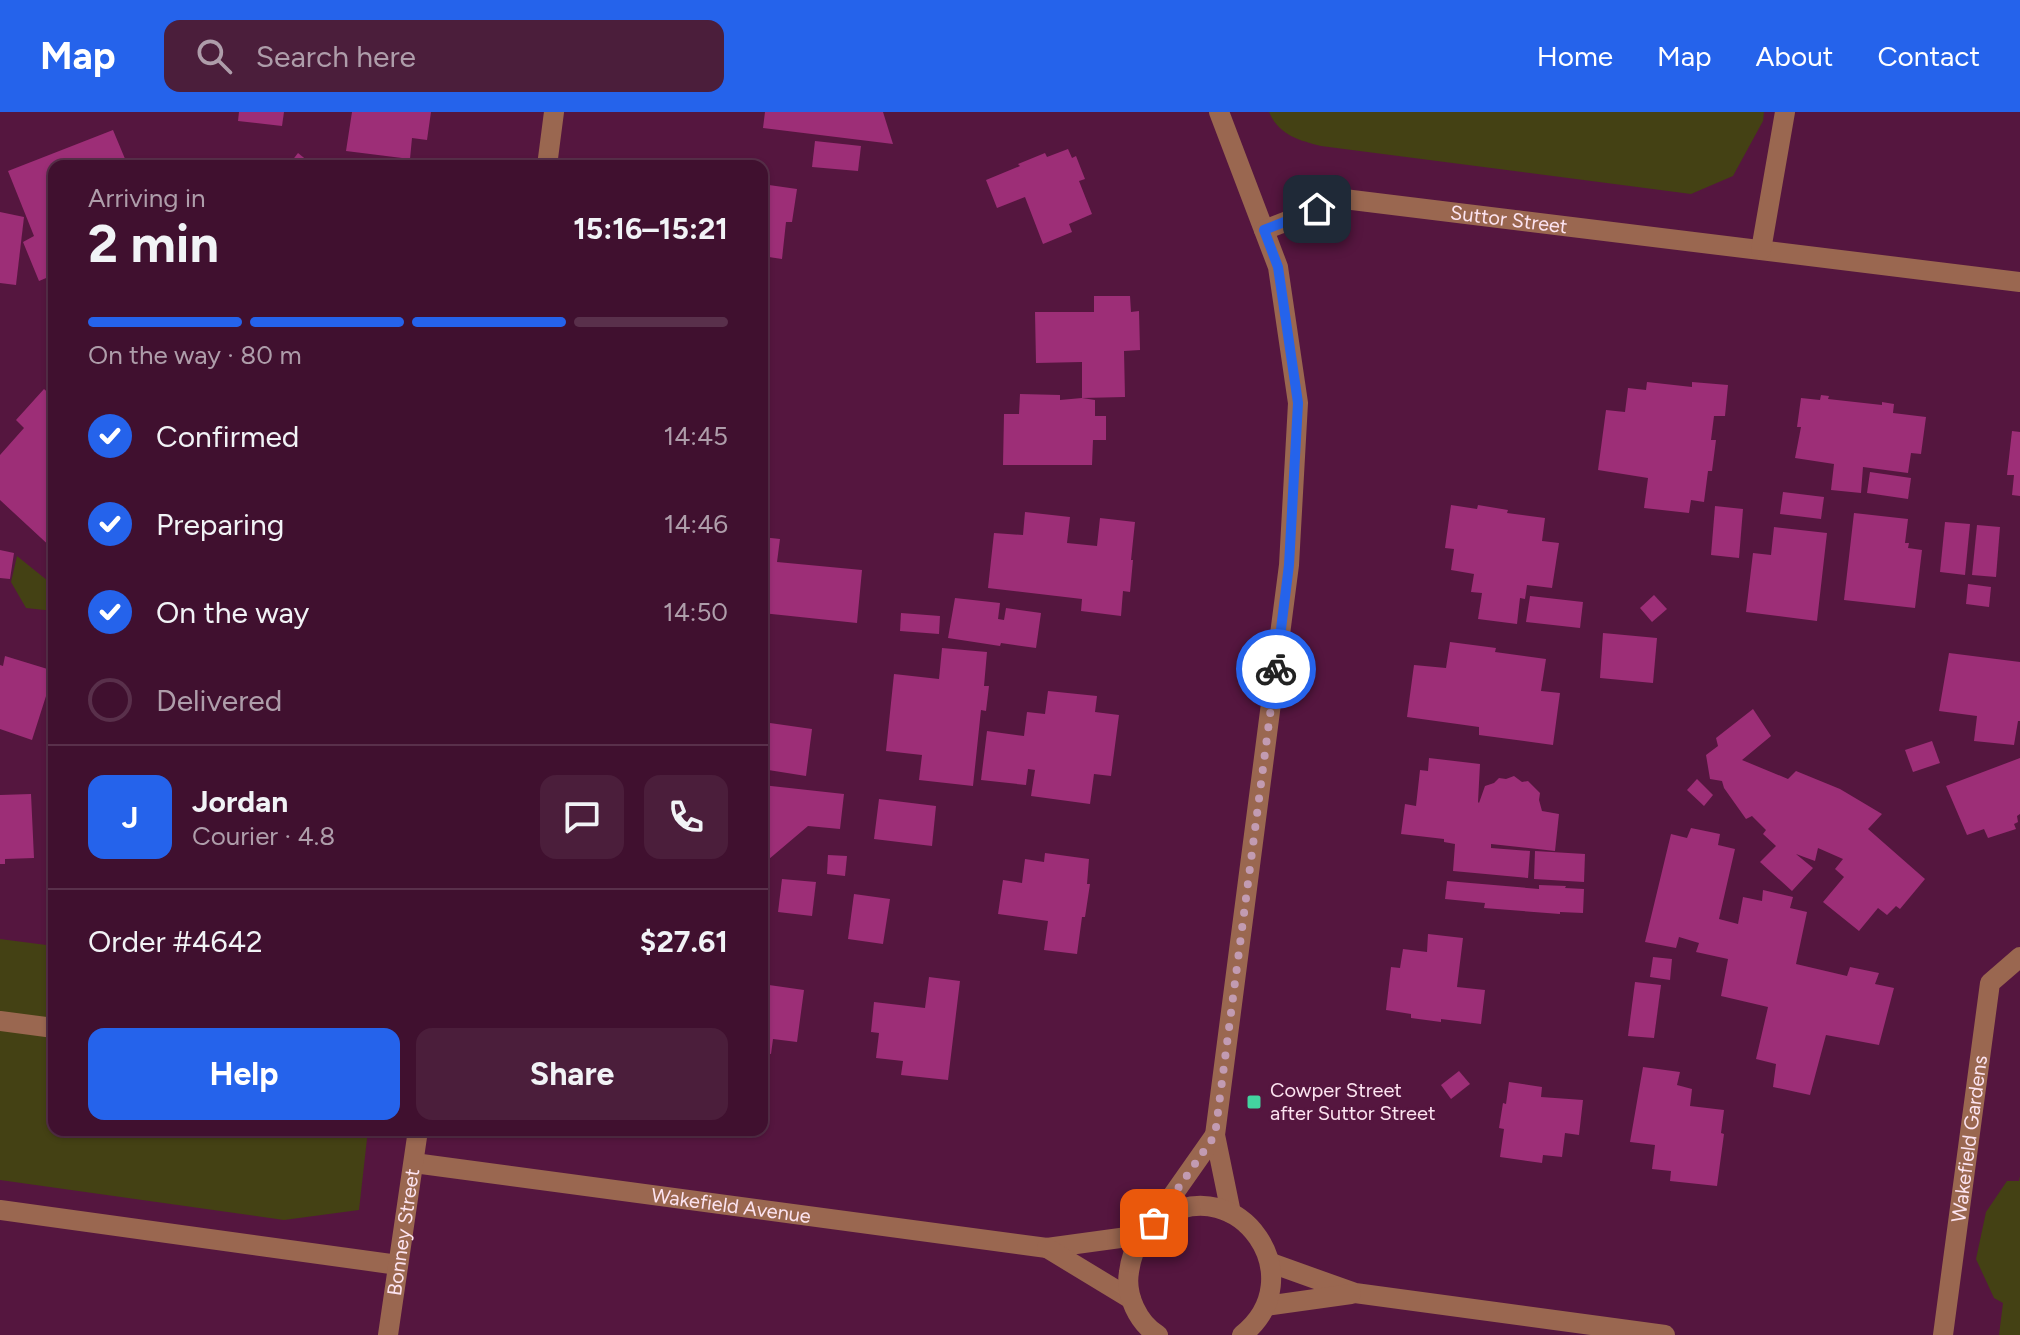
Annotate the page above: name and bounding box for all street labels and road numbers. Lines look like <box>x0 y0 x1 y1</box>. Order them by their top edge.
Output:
street label: Suttor Street <box>1449 200 1569 238</box>
street label: Wakefield Gardens <box>1946 1054 1992 1224</box>
street label: Bonney Street <box>382 1167 424 1297</box>
street label: Wakefield Avenue <box>650 1183 812 1228</box>

